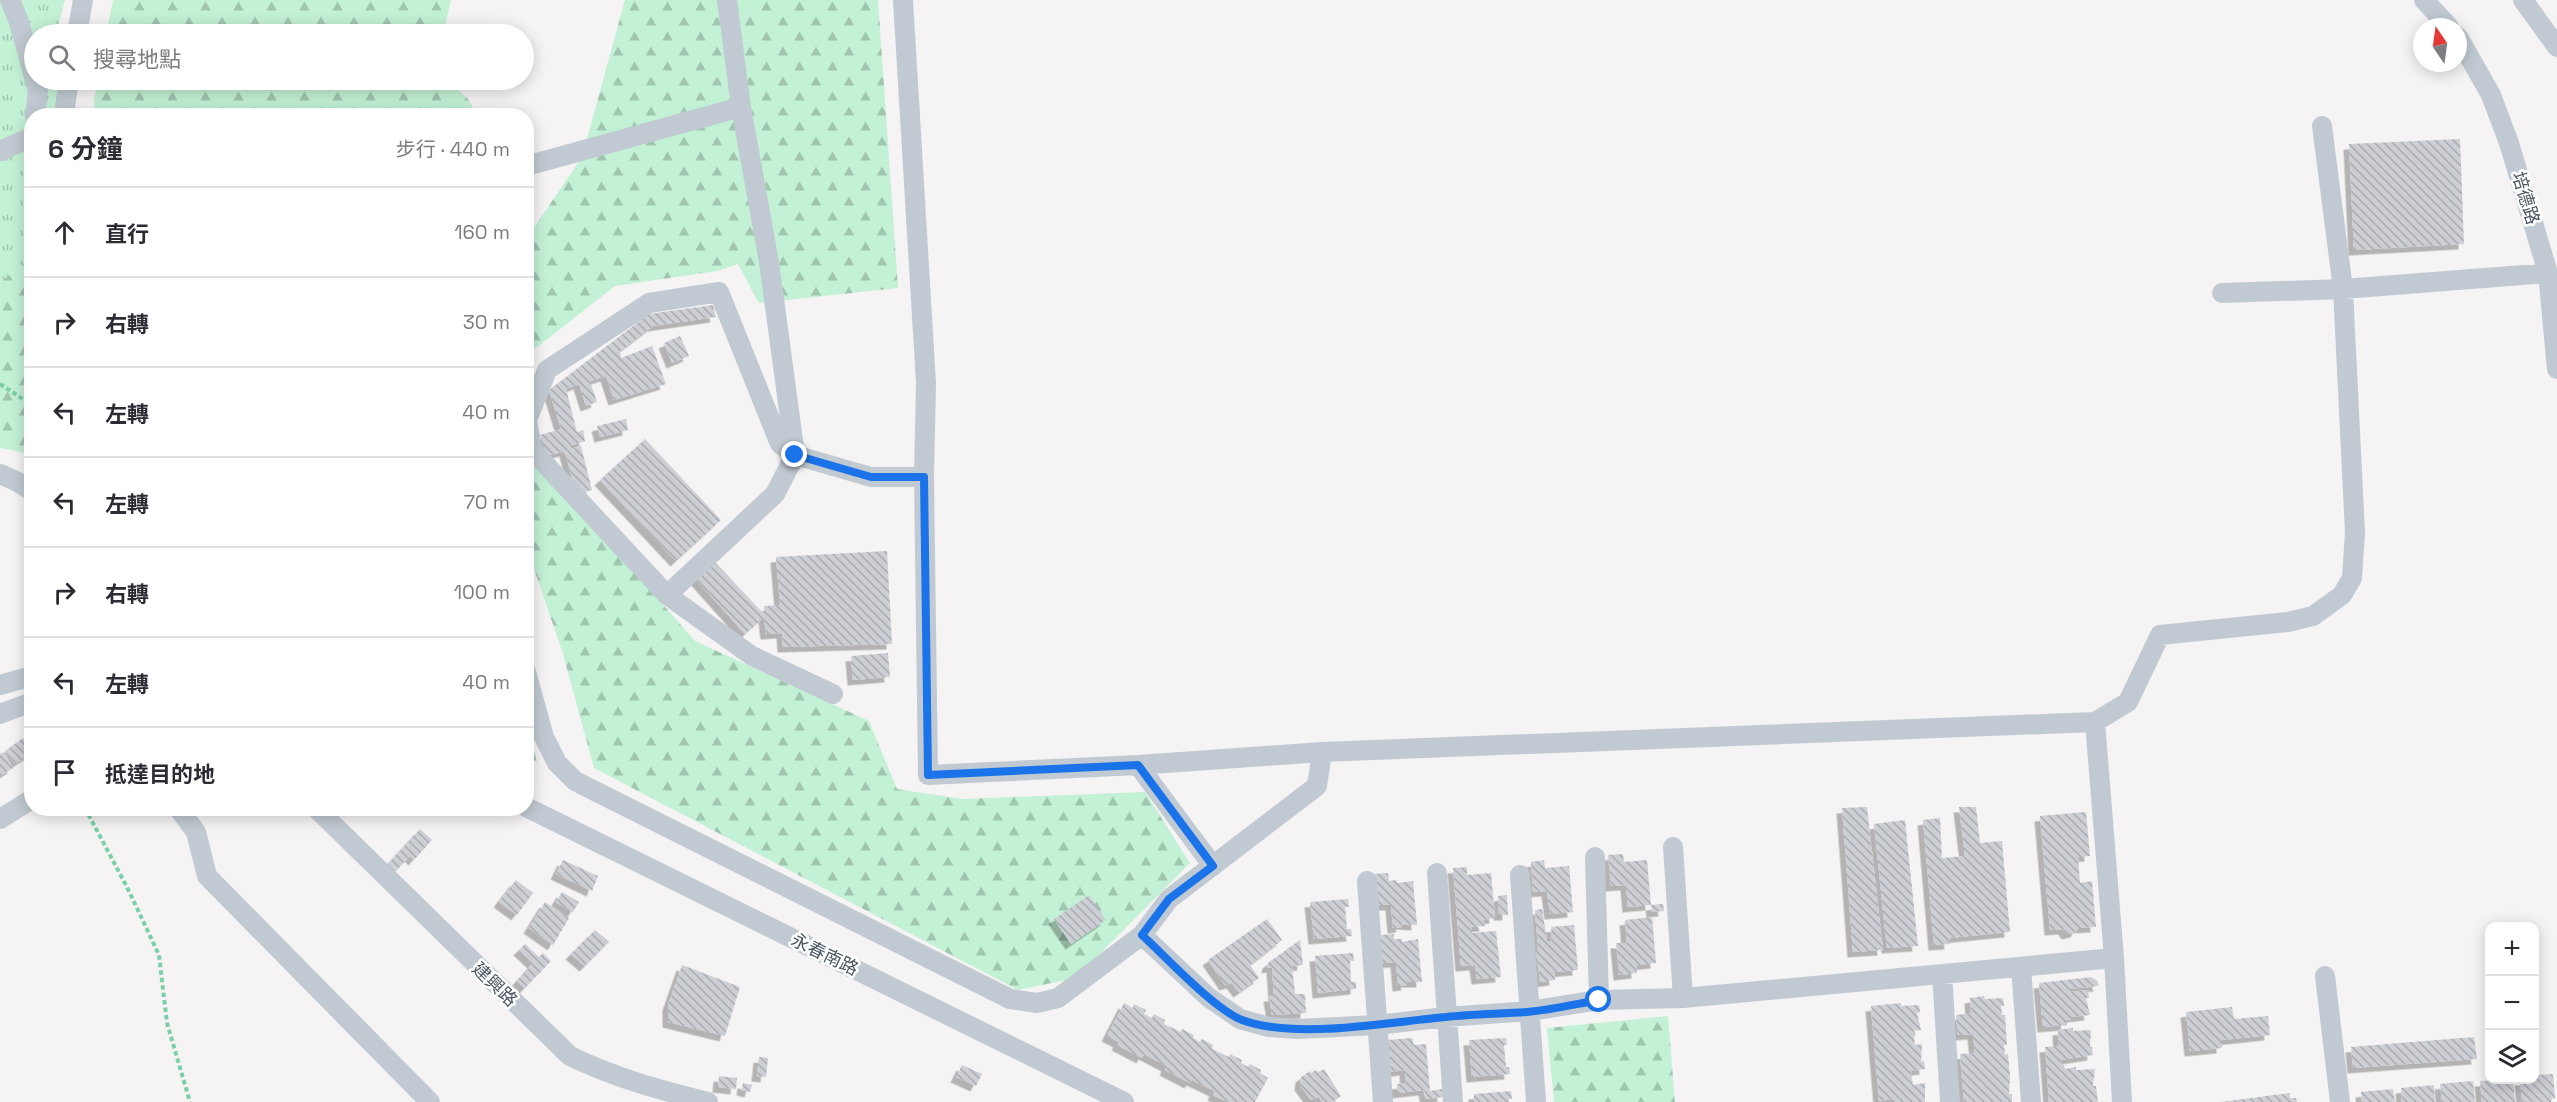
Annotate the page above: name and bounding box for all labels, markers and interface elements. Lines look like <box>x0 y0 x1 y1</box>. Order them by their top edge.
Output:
north arrow <box>2413 18 2467 72</box>
search box <box>24 24 534 90</box>
icon: search <box>45 41 78 74</box>
text: 搜尋地點 <box>93 45 181 73</box>
text: 6 分鐘 <box>48 132 123 166</box>
text: 步行 · 440 m <box>396 136 510 162</box>
street label: 培德路 <box>2507 169 2545 227</box>
icon: ahead <box>48 216 81 249</box>
text: 160 m <box>454 219 510 245</box>
text: 直行 <box>105 220 149 248</box>
icon: right <box>48 306 81 339</box>
text: 30 m <box>463 309 510 335</box>
text: 右轉 <box>105 310 149 338</box>
icon: left <box>48 396 81 429</box>
text: 40 m <box>462 399 510 425</box>
text: 左轉 <box>105 400 149 428</box>
route end <box>781 441 807 467</box>
icon: left <box>48 486 81 519</box>
text: 70 m <box>464 489 510 515</box>
text: 左轉 <box>105 490 149 518</box>
icon: right <box>48 576 81 609</box>
text: 100 m <box>454 579 510 605</box>
text: 右轉 <box>105 580 149 608</box>
icon: left <box>48 666 81 699</box>
text: 40 m <box>462 669 510 695</box>
text: 左轉 <box>105 670 149 698</box>
icon: arrive <box>48 756 81 789</box>
text: 抵達目的地 <box>105 760 215 788</box>
map controls <box>2485 922 2539 1084</box>
button: + <box>2485 922 2539 976</box>
street label: 永春南路 <box>788 928 862 980</box>
street label: 建興路 <box>468 957 522 1011</box>
button: − <box>2485 976 2539 1030</box>
route start <box>1585 986 1611 1012</box>
button: layers <box>2485 1030 2539 1084</box>

